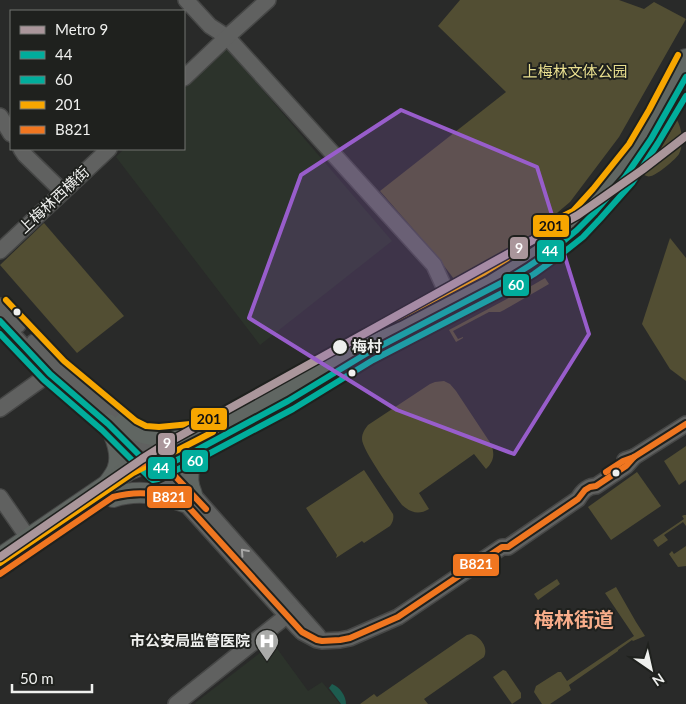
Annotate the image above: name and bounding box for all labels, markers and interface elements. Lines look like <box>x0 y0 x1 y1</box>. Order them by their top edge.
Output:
legend <box>10 10 185 150</box>
text: Metro 9 <box>55 20 108 38</box>
text: 44 <box>55 45 73 63</box>
park label: 上梅林文体公园 <box>522 62 628 80</box>
text: 60 <box>55 70 73 88</box>
text: 201 <box>55 95 81 113</box>
text: B821 <box>55 120 91 138</box>
street label: 上梅林西横街 <box>14 162 92 237</box>
line badge: 201 <box>532 214 570 238</box>
text: 201 <box>539 217 563 234</box>
line badge: 9 <box>509 236 529 260</box>
text: 9 <box>515 239 523 256</box>
line badge: 44 <box>536 239 565 263</box>
text: 44 <box>542 242 558 259</box>
line badge: 60 <box>502 273 530 297</box>
text: 60 <box>508 276 524 293</box>
unlabelled marker <box>12 307 22 317</box>
place label: 梅村 <box>352 337 382 355</box>
marker: 梅村 <box>331 338 349 356</box>
unlabelled marker <box>347 368 357 378</box>
line badge: 201 <box>190 407 228 431</box>
text: 201 <box>197 410 221 427</box>
line badge: 9 <box>157 432 176 456</box>
text: 9 <box>163 434 171 451</box>
line badge: 60 <box>181 449 209 473</box>
text: 60 <box>187 452 203 469</box>
line badge: 44 <box>147 456 176 480</box>
text: 44 <box>153 459 169 476</box>
unlabelled marker <box>611 468 621 478</box>
line badge: B821 <box>146 485 193 509</box>
text: B821 <box>152 488 186 505</box>
one-way arrow <box>241 548 250 557</box>
line badge: B821 <box>452 553 500 577</box>
text: B821 <box>459 555 493 572</box>
district label: 梅林街道 <box>534 607 614 631</box>
hospital icon: 市公安局监管医院 <box>254 628 280 662</box>
place label: 市公安局监管医院 <box>130 631 250 649</box>
north arrow <box>626 644 676 694</box>
scale bar <box>12 662 92 694</box>
text: 50 m <box>20 669 54 687</box>
text: N <box>649 670 668 690</box>

